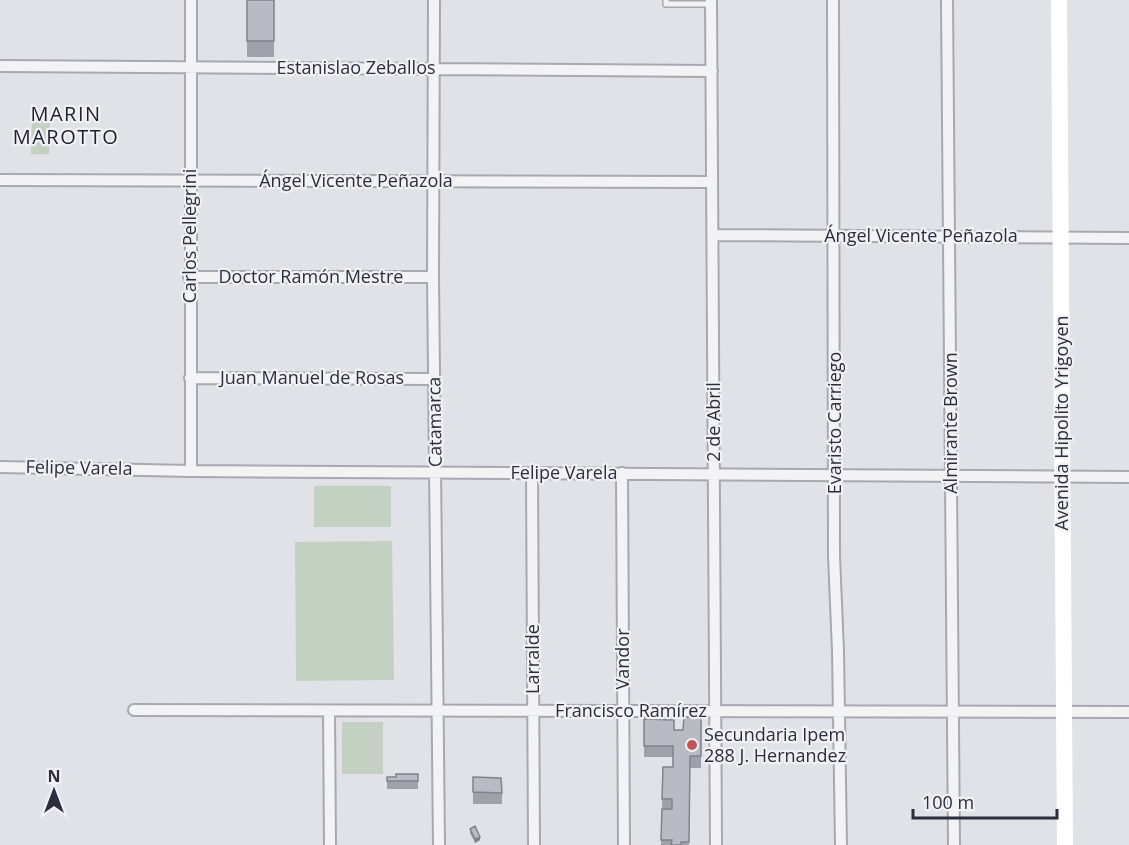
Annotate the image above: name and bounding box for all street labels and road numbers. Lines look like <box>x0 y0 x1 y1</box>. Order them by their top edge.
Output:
street label: Estanislao Zeballos <box>276 55 436 79</box>
street label: Ángel Vicente Peñazola <box>259 168 453 192</box>
street label: Carlos Pellegrini <box>177 169 201 303</box>
street label: Ángel Vicente Peñazola <box>824 223 1018 247</box>
street label: Doctor Ramón Mestre <box>219 264 403 288</box>
street label: Avenida Hipolito Yrigoyen <box>1049 315 1073 531</box>
street label: Evaristo Carriego <box>822 352 846 494</box>
street label: Almirante Brown <box>938 352 962 494</box>
street label: Juan Manuel de Rosas <box>218 365 404 389</box>
street label: Catamarca <box>421 377 447 467</box>
street label: 2 de Abril <box>701 382 725 462</box>
street label: Felipe Varela <box>25 454 133 480</box>
street label: Felipe Varela <box>510 460 618 484</box>
street label: Larralde <box>520 624 544 694</box>
street label: Vandor <box>610 628 634 689</box>
street label: Francisco Ramírez <box>555 698 707 722</box>

